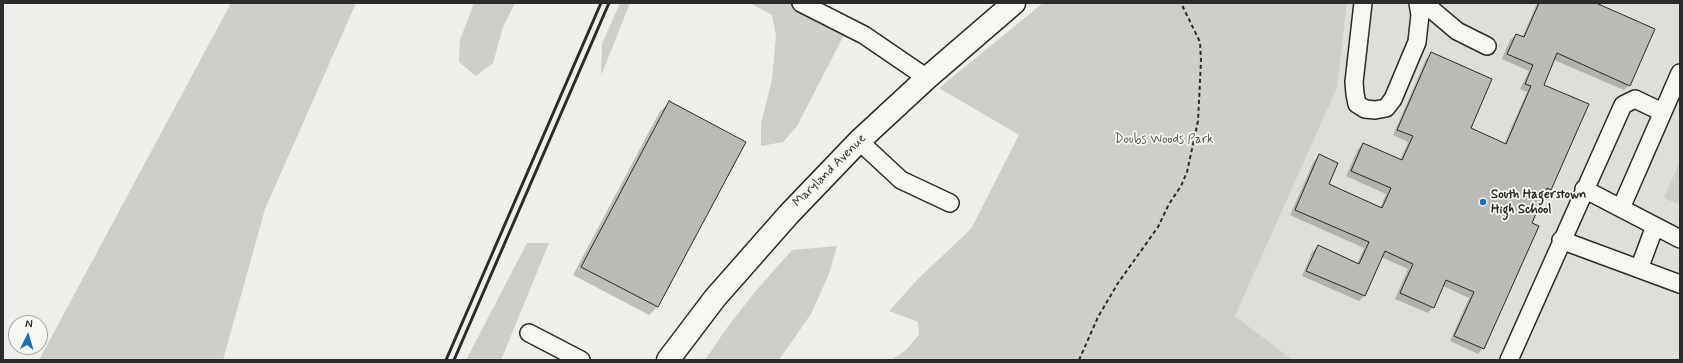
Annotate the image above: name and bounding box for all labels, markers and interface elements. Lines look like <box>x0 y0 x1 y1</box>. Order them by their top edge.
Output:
street label: Maryland Avenue <box>790 131 870 211</box>
park label: Doubs Woods Park <box>1115 132 1213 148</box>
place label: South Hagerstown High School <box>1491 187 1586 218</box>
marker: South Hagerstown High School <box>1478 197 1488 207</box>
north arrow <box>8 315 48 355</box>
text: N <box>25 317 33 331</box>

